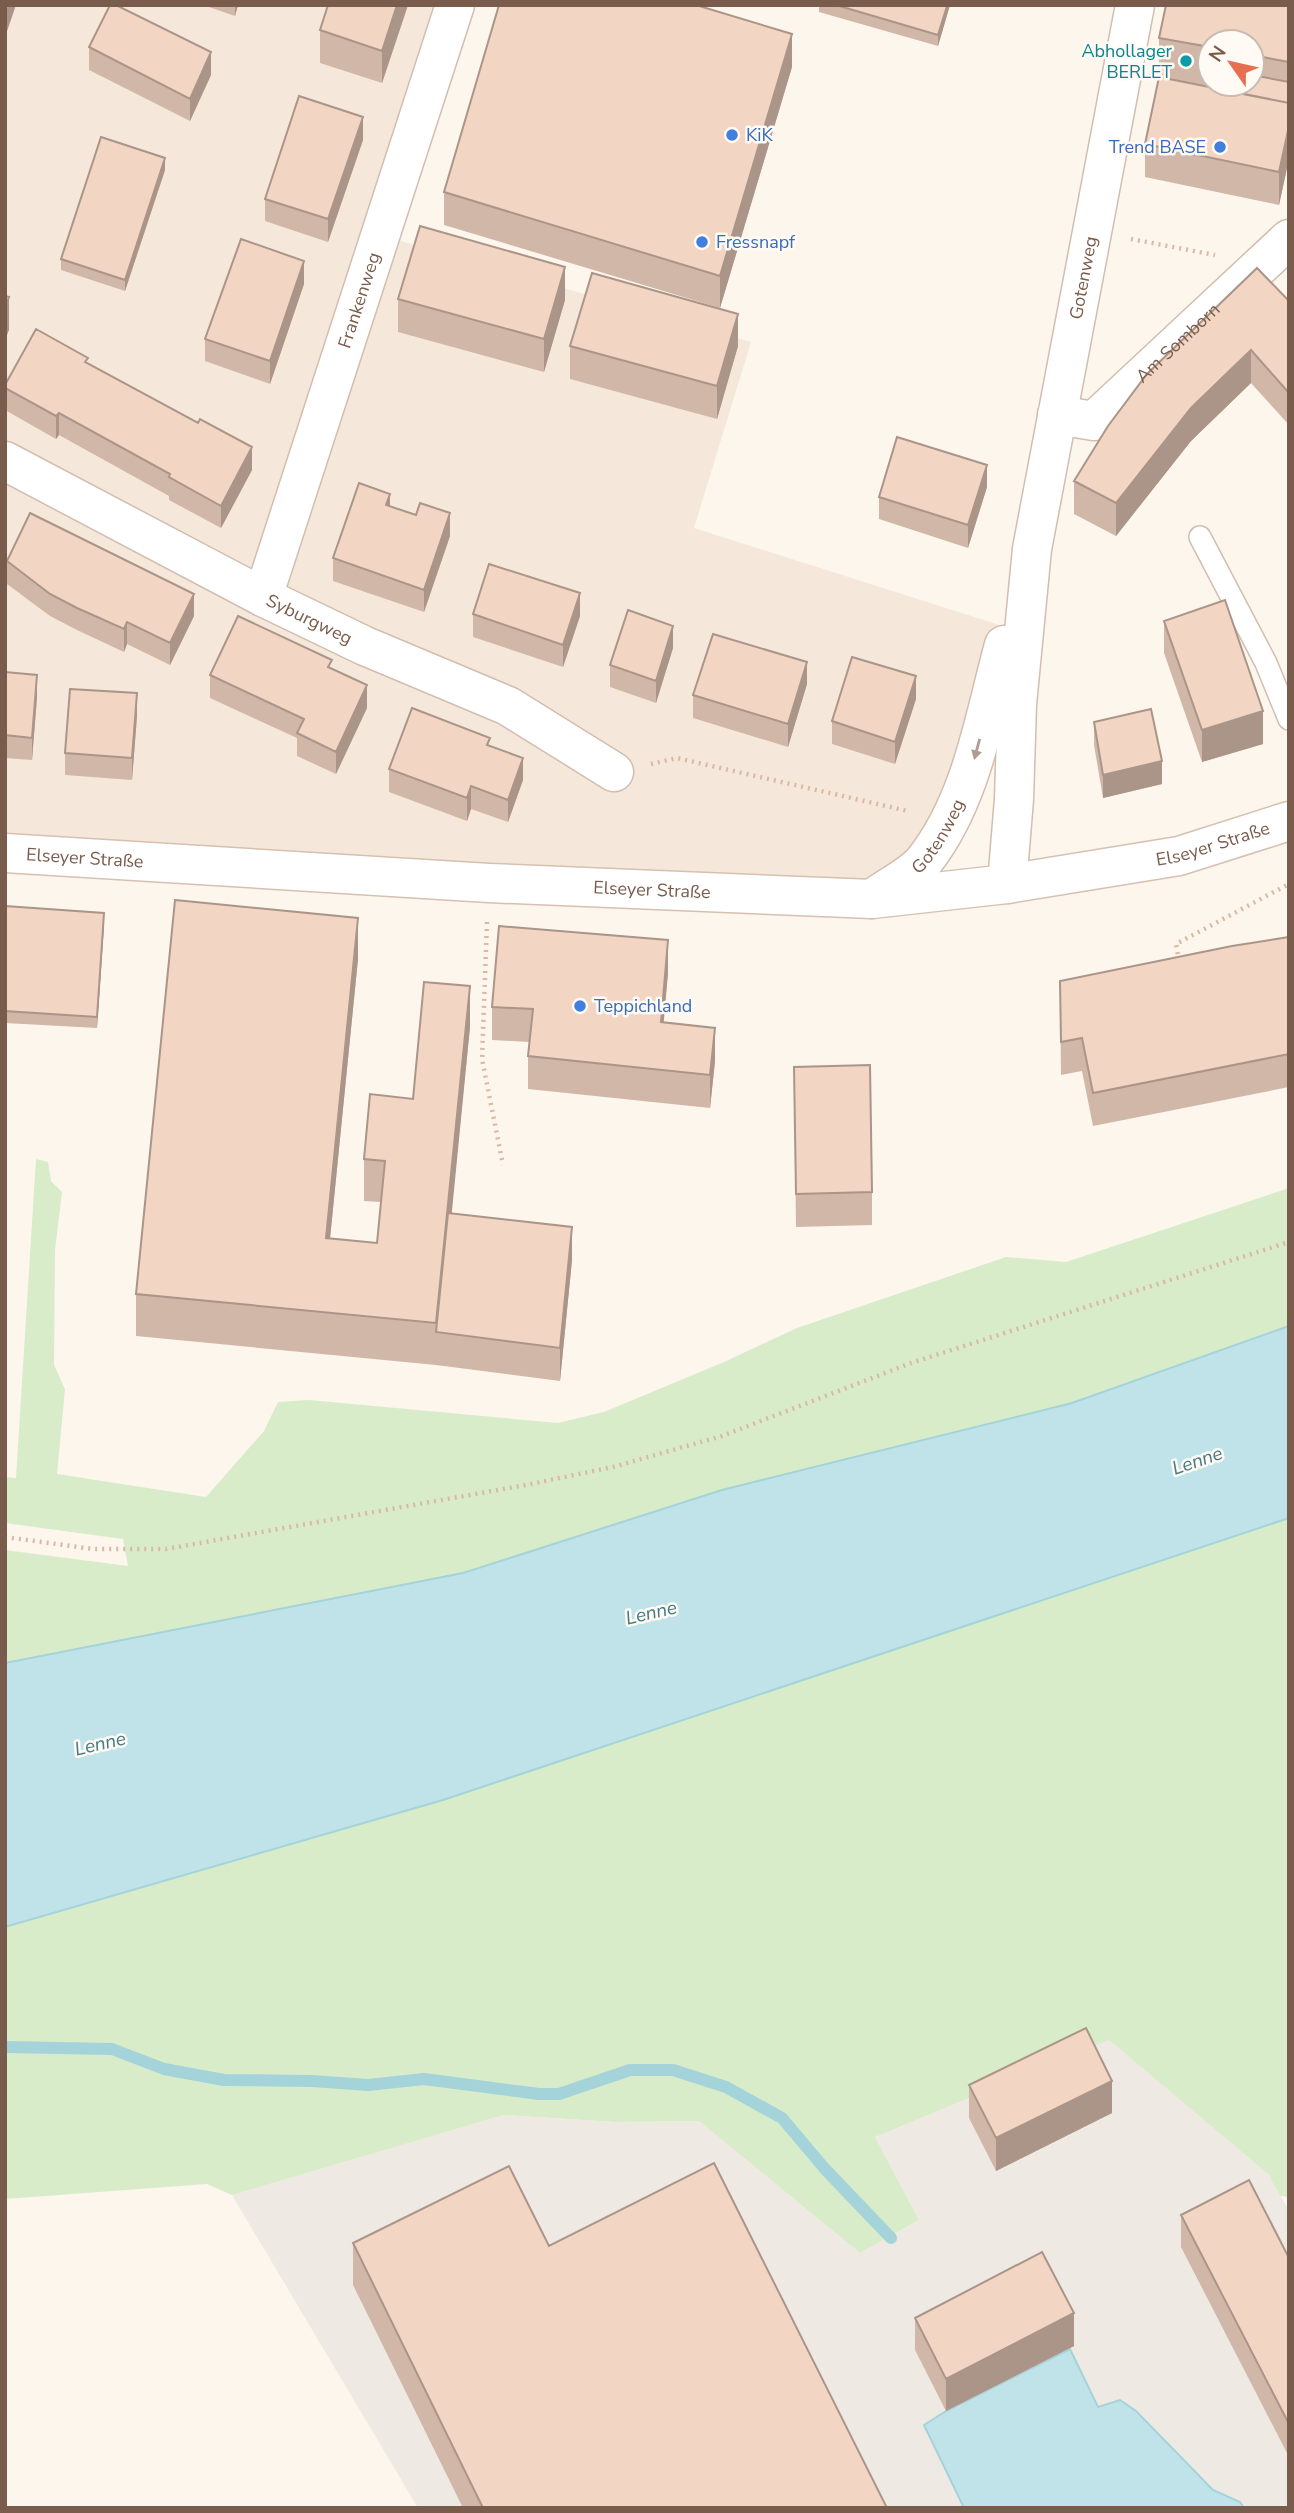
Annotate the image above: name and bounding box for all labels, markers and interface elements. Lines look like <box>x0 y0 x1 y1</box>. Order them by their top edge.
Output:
north arrow <box>1196 28 1266 98</box>
place label: Abhollager BERLET <box>1081 39 1173 84</box>
text: N <box>1203 41 1232 67</box>
marker: Abhollager BERLET <box>1178 53 1194 69</box>
place label: KiK <box>746 123 773 147</box>
marker: KiK <box>724 127 740 143</box>
place label: Trend BASE <box>1109 135 1206 159</box>
marker: Trend BASE <box>1212 139 1228 155</box>
place label: Fressnapf <box>716 230 796 254</box>
marker: Fressnapf <box>694 234 710 250</box>
street label: Gotenweg <box>1064 234 1103 321</box>
street label: Frankenweg <box>332 249 386 351</box>
street label: Am Somborn <box>1130 298 1225 388</box>
street label: Syburgweg <box>262 588 356 650</box>
one-way arrow <box>971 739 981 760</box>
street label: Gotenweg <box>906 795 970 879</box>
street label: Elseyer Straße <box>1154 816 1273 872</box>
street label: Elseyer Straße <box>25 842 144 874</box>
street label: Elseyer Straße <box>593 875 711 904</box>
place label: Teppichland <box>594 994 692 1018</box>
marker: Teppichland <box>572 998 588 1014</box>
water label: Lenne <box>1168 1440 1226 1482</box>
water label: Lenne <box>623 1594 679 1631</box>
water label: Lenne <box>72 1725 128 1762</box>

